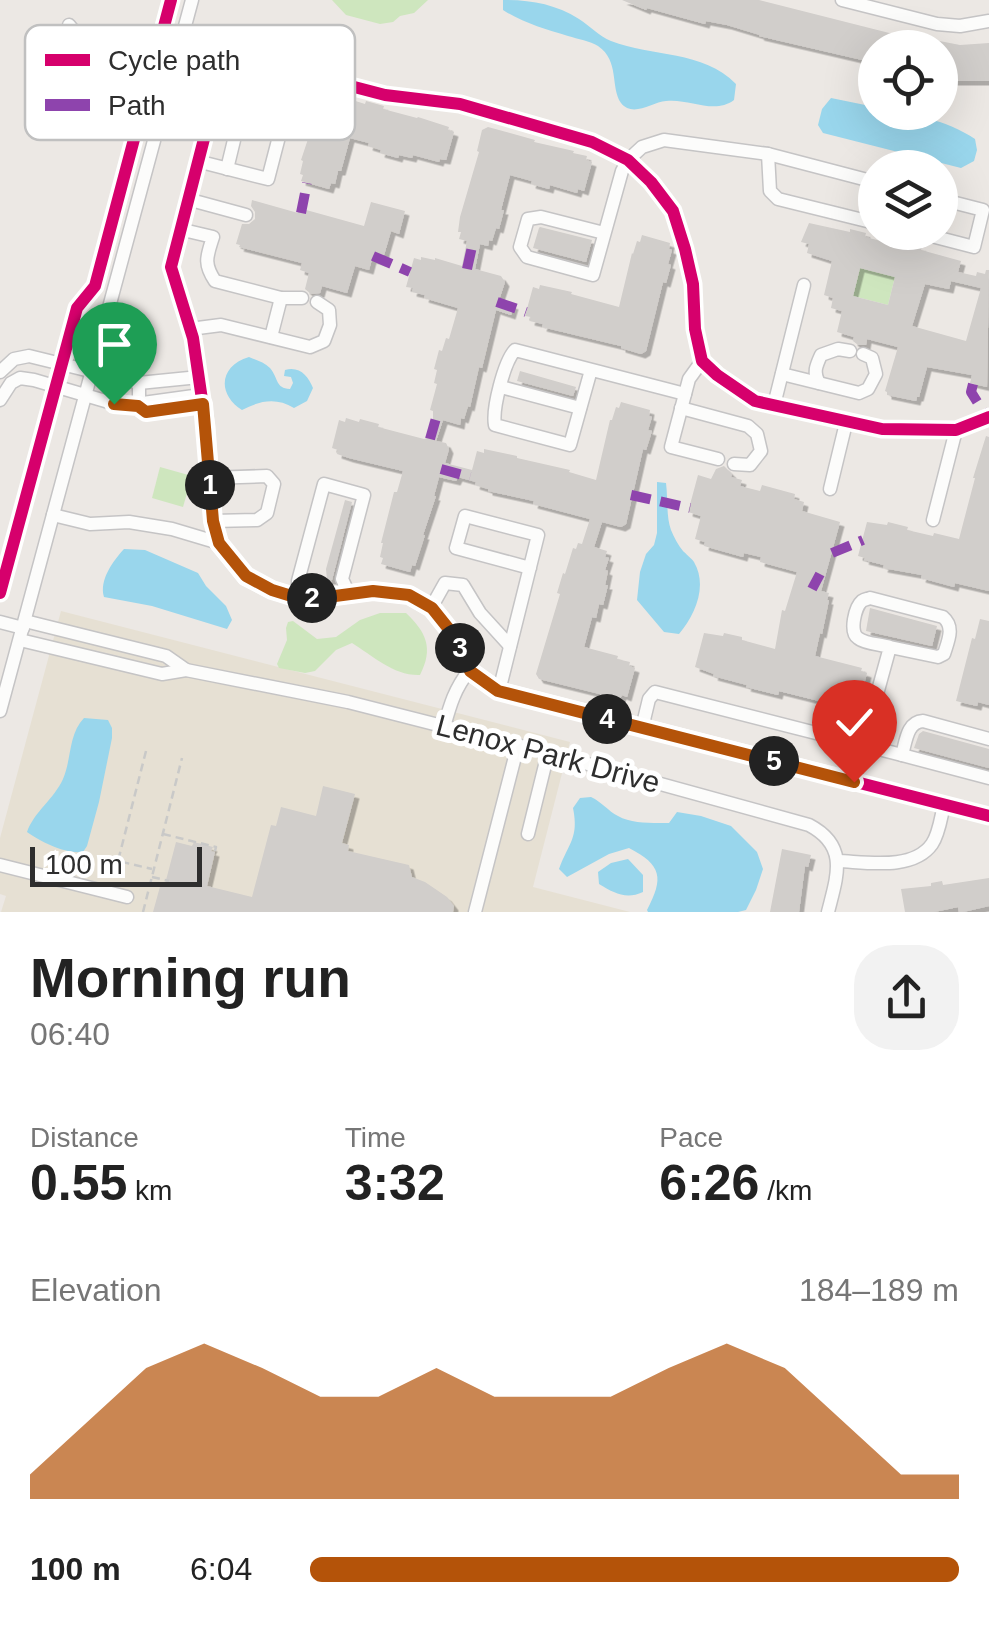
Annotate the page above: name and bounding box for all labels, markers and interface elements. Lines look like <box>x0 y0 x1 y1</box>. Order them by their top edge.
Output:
legend <box>25 25 355 140</box>
map controls <box>858 30 958 250</box>
button: locate <box>858 30 958 130</box>
text: Cycle path <box>108 45 240 76</box>
text: Path <box>108 90 166 121</box>
button: layers <box>858 150 958 250</box>
pin <box>72 302 157 405</box>
icon: arrive <box>87 317 142 372</box>
pin: 1 <box>185 460 235 510</box>
text: 1 <box>202 469 218 500</box>
pin: 2 <box>287 573 337 623</box>
text: 2 <box>304 582 320 613</box>
pin: 3 <box>435 623 485 673</box>
text: 3 <box>452 632 468 663</box>
pin <box>812 680 897 783</box>
pin: 4 <box>582 694 632 744</box>
icon: check <box>827 695 882 750</box>
text: 4 <box>599 703 615 734</box>
street label: Lenox Park Drive <box>433 708 664 799</box>
pin: 5 <box>749 736 799 786</box>
text: 5 <box>766 745 782 776</box>
scale bar <box>30 842 202 886</box>
text: 100 m <box>45 849 123 880</box>
button: share <box>854 945 959 1050</box>
text: Morning run <box>30 947 351 1009</box>
text: 06:40 <box>30 1016 110 1052</box>
text: Distance <box>30 1122 139 1153</box>
text: Time <box>345 1122 406 1153</box>
text: Pace <box>659 1122 723 1153</box>
text: 0.55 <box>30 1155 127 1211</box>
text: 3:32 <box>345 1155 445 1211</box>
text: 6:26 <box>659 1155 759 1211</box>
text: km <box>127 1175 172 1206</box>
text: /km <box>759 1175 812 1206</box>
text: Elevation <box>30 1272 162 1308</box>
text: 184–189 m <box>799 1272 959 1308</box>
text: 100 m <box>30 1551 121 1587</box>
text: 6:04 <box>190 1551 252 1587</box>

